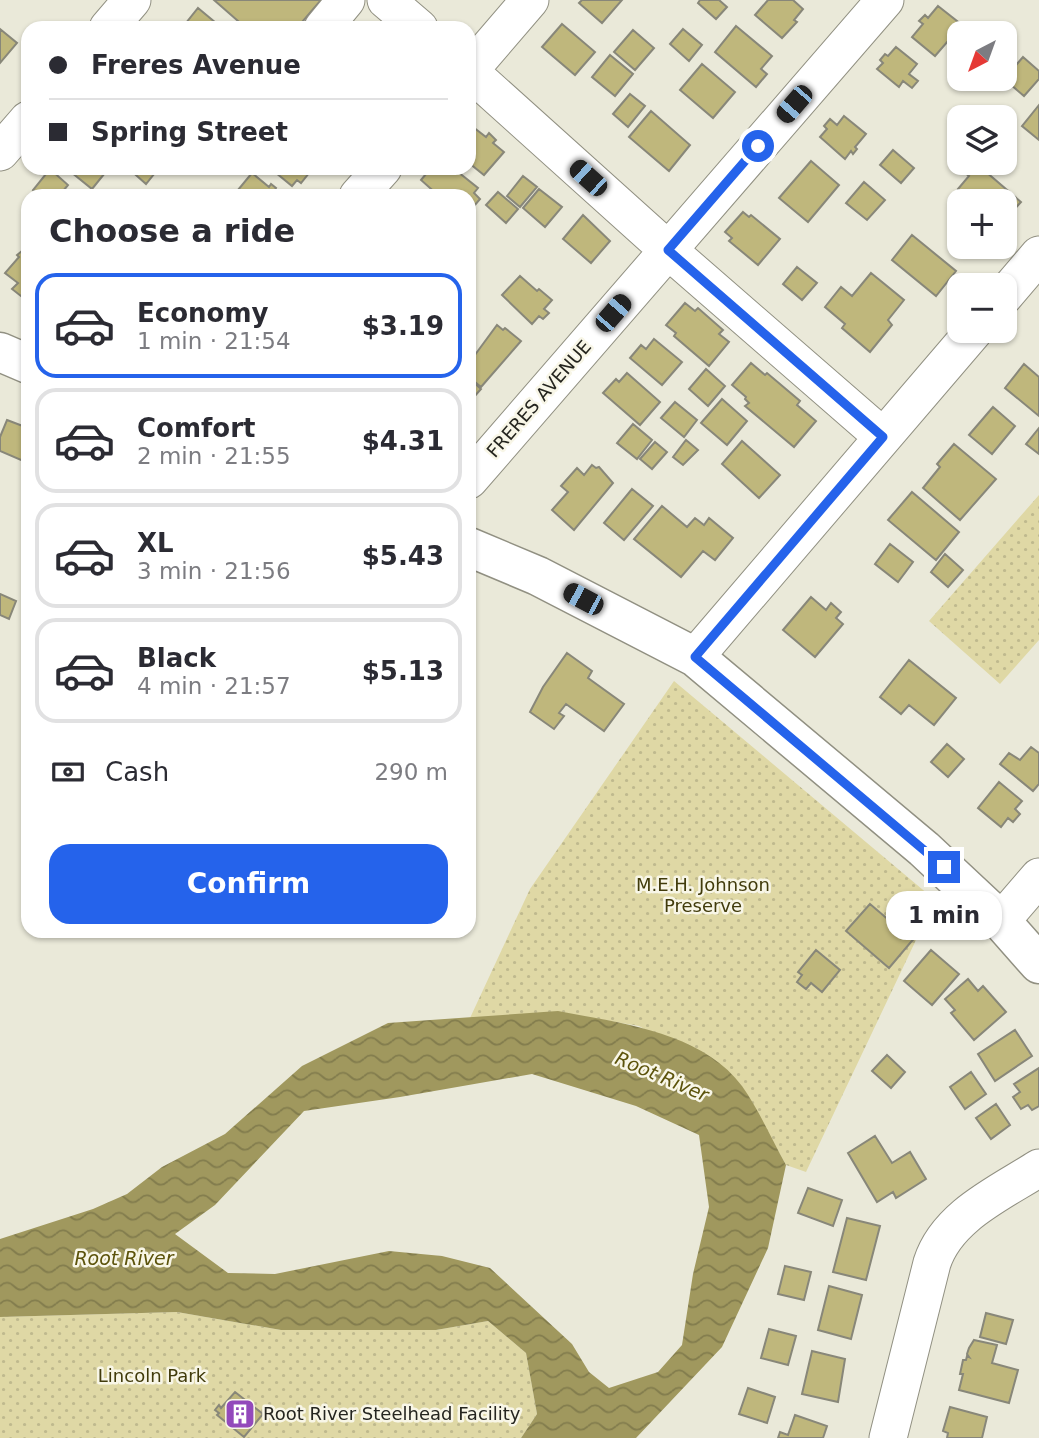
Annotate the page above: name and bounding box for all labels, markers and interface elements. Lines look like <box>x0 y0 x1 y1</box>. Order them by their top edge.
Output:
north arrow <box>947 21 1017 91</box>
map controls <box>947 21 1017 343</box>
text: Freres Avenue <box>91 50 301 80</box>
car <box>773 81 816 127</box>
button: layers <box>947 105 1017 175</box>
text: Spring Street <box>91 117 288 147</box>
route start <box>742 130 774 162</box>
car <box>566 156 611 200</box>
button: + <box>947 189 1017 259</box>
text: Choose a ride <box>49 212 295 250</box>
button: − <box>947 273 1017 343</box>
car <box>592 290 635 336</box>
icon: car <box>53 294 116 357</box>
text: Economy <box>137 298 268 328</box>
text: $3.19 <box>362 311 444 341</box>
text: 1 min · 21:54 <box>137 328 291 354</box>
street label: FRERES AVENUE <box>482 336 595 461</box>
icon: car <box>53 409 116 472</box>
text: Comfort <box>137 413 255 443</box>
text: $4.31 <box>362 426 444 456</box>
text: 2 min · 21:55 <box>137 443 291 469</box>
icon: car <box>53 524 116 587</box>
text: XL <box>137 528 174 558</box>
text: $5.43 <box>362 541 444 571</box>
text: 3 min · 21:56 <box>137 558 291 584</box>
car <box>560 580 607 618</box>
icon: car <box>53 639 116 702</box>
text: Black <box>137 643 216 673</box>
text: $5.13 <box>362 656 444 686</box>
text: 4 min · 21:57 <box>137 673 291 699</box>
icon: cash <box>49 753 87 791</box>
text: Cash <box>105 757 169 787</box>
text: 290 m <box>374 759 448 785</box>
button: Confirm <box>49 844 448 924</box>
route end <box>928 851 960 883</box>
park label: M.E.H. Johnson Preserve <box>636 874 770 916</box>
callout: 1 min <box>886 892 1002 940</box>
text: 1 min <box>908 902 980 928</box>
water label: Root River <box>612 1046 713 1106</box>
water label: Root River <box>74 1247 175 1269</box>
park label: Lincoln Park <box>98 1365 207 1386</box>
building icon: Root River Steelhead Facility <box>223 1397 257 1431</box>
place label: Root River Steelhead Facility <box>263 1403 521 1424</box>

